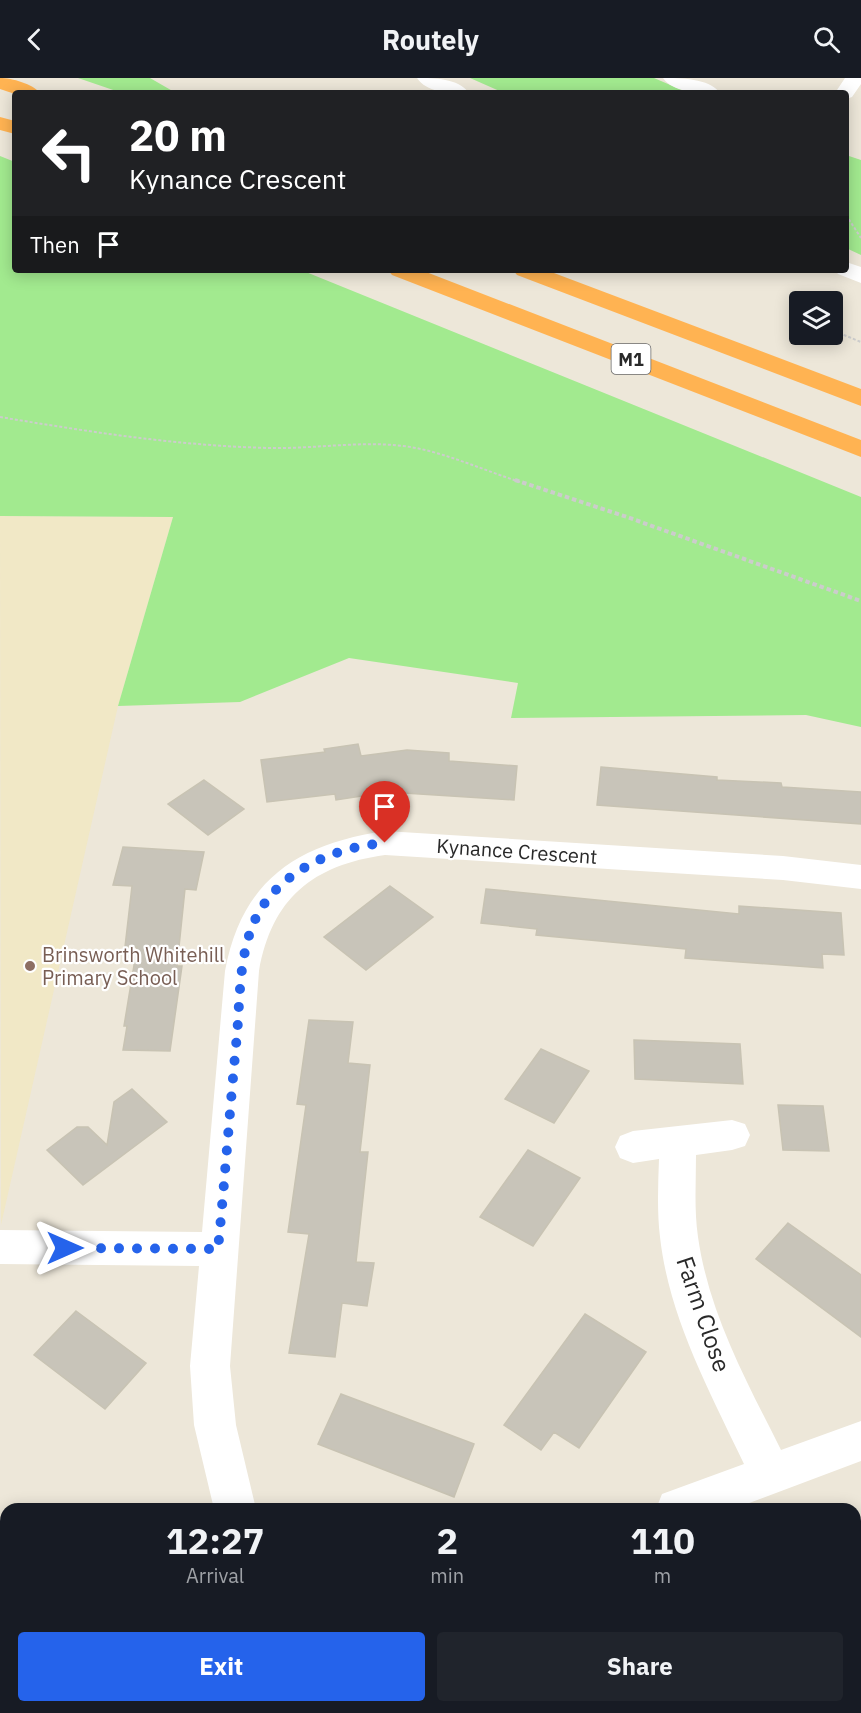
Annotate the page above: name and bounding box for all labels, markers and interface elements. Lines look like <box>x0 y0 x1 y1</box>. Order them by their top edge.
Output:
text: Routely <box>382 22 479 57</box>
icon: back <box>18 23 51 56</box>
icon: search <box>810 23 843 56</box>
text: 20 m <box>129 108 227 163</box>
icon: left <box>30 114 108 192</box>
text: Kynance Crescent <box>129 161 347 196</box>
icon: arrive <box>92 228 125 261</box>
text: Then <box>30 230 80 259</box>
map controls <box>789 291 843 345</box>
button: layers <box>789 291 843 345</box>
road number: M1 <box>612 344 650 374</box>
pin <box>359 781 410 843</box>
icon: arrive <box>368 790 401 823</box>
street label: Kynance Crescent <box>436 832 598 870</box>
place label: Brinsworth Whitehill Primary School <box>42 941 225 991</box>
marker: Brinsworth Whitehill Primary School <box>23 959 37 973</box>
position arrow <box>33 1216 97 1280</box>
street label: Farm Close <box>669 1252 739 1376</box>
text: 12:27 <box>166 1517 264 1564</box>
text: 2 <box>436 1517 458 1564</box>
text: 110 <box>630 1517 695 1564</box>
text: Arrival <box>186 1562 244 1589</box>
text: min <box>430 1562 464 1589</box>
text: m <box>654 1562 671 1589</box>
button: Exit <box>18 1632 425 1701</box>
button: Share <box>437 1632 843 1701</box>

